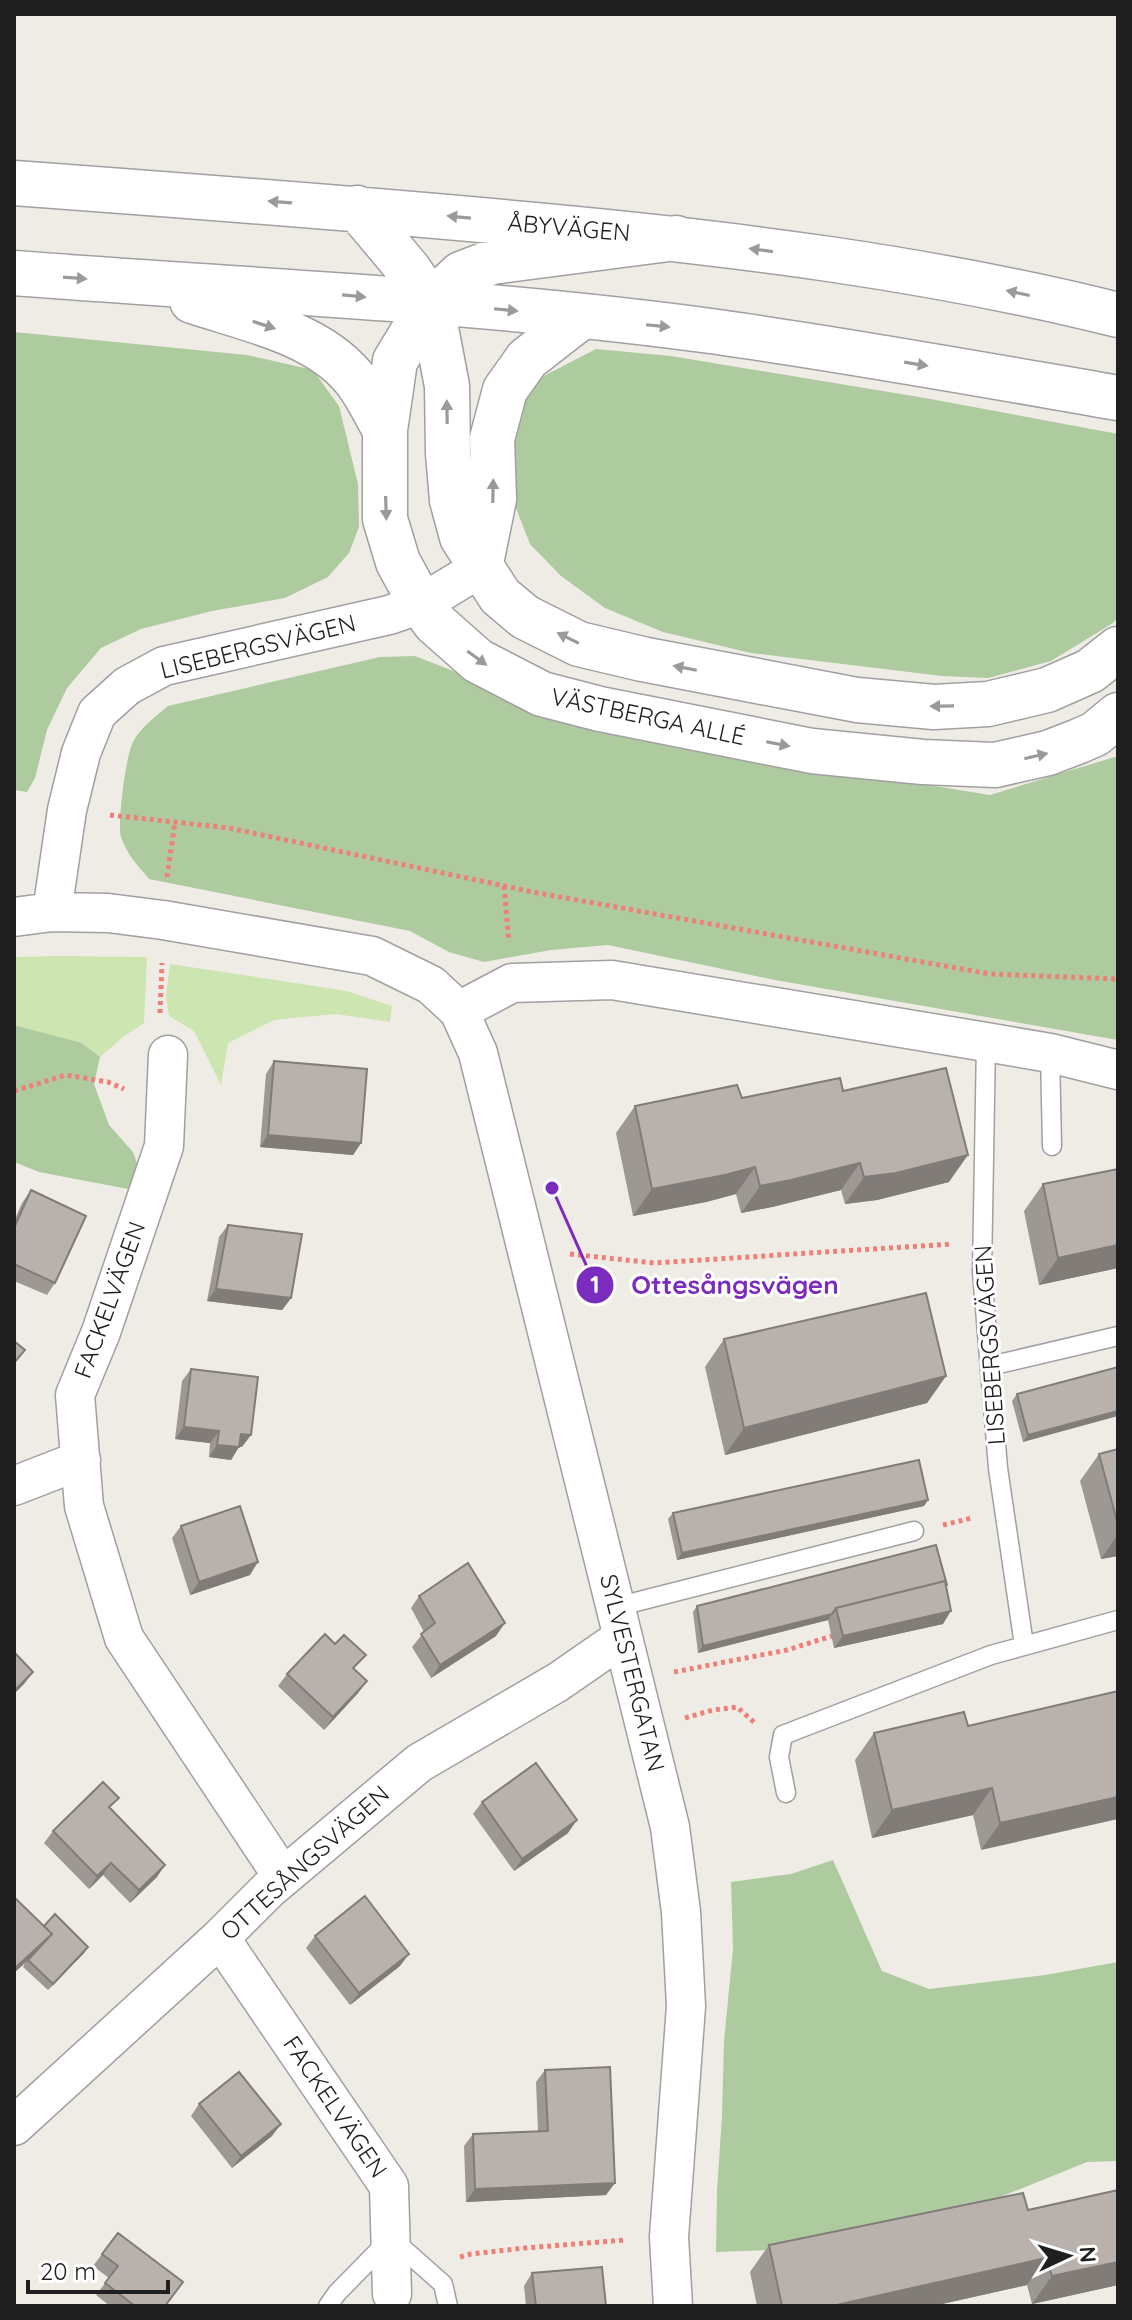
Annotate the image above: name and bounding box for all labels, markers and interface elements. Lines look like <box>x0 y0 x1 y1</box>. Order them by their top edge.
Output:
one-way arrow <box>267 195 292 208</box>
street label: ÅBYVÄGEN <box>506 207 632 247</box>
one-way arrow <box>446 211 471 224</box>
one-way arrow <box>748 243 773 256</box>
one-way arrow <box>63 272 88 285</box>
one-way arrow <box>1005 286 1030 299</box>
one-way arrow <box>342 289 367 302</box>
one-way arrow <box>494 303 519 316</box>
one-way arrow <box>646 319 671 332</box>
one-way arrow <box>252 320 276 332</box>
one-way arrow <box>903 358 928 370</box>
one-way arrow <box>441 399 453 424</box>
one-way arrow <box>487 478 499 503</box>
one-way arrow <box>379 496 392 521</box>
street label: LISEBERGSVÄGEN <box>157 607 359 685</box>
one-way arrow <box>556 632 579 645</box>
one-way arrow <box>466 650 488 666</box>
one-way arrow <box>672 661 697 673</box>
street label: VÄSTBERGA ALLÉ <box>548 681 748 751</box>
one-way arrow <box>929 700 954 712</box>
one-way arrow <box>766 738 791 751</box>
one-way arrow <box>1023 749 1048 762</box>
street label: FACKELVÄGEN <box>67 1217 151 1382</box>
street label: LISEBERGSVÄGEN <box>967 1244 1011 1446</box>
callout: Ottesångsvägen <box>575 1260 855 1310</box>
text: Ottesångsvägen <box>631 1268 839 1301</box>
text: 1 <box>590 1269 600 1299</box>
street label: SYLVESTERGATAN <box>594 1571 672 1775</box>
street label: OTTESÅNGSVÄGEN <box>214 1778 395 1946</box>
street label: FACKELVÄGEN <box>277 2030 394 2183</box>
north arrow <box>1028 2216 1108 2296</box>
scale bar <box>28 2244 168 2294</box>
text: N <box>1073 2246 1102 2264</box>
text: 20 m <box>40 2256 96 2286</box>

